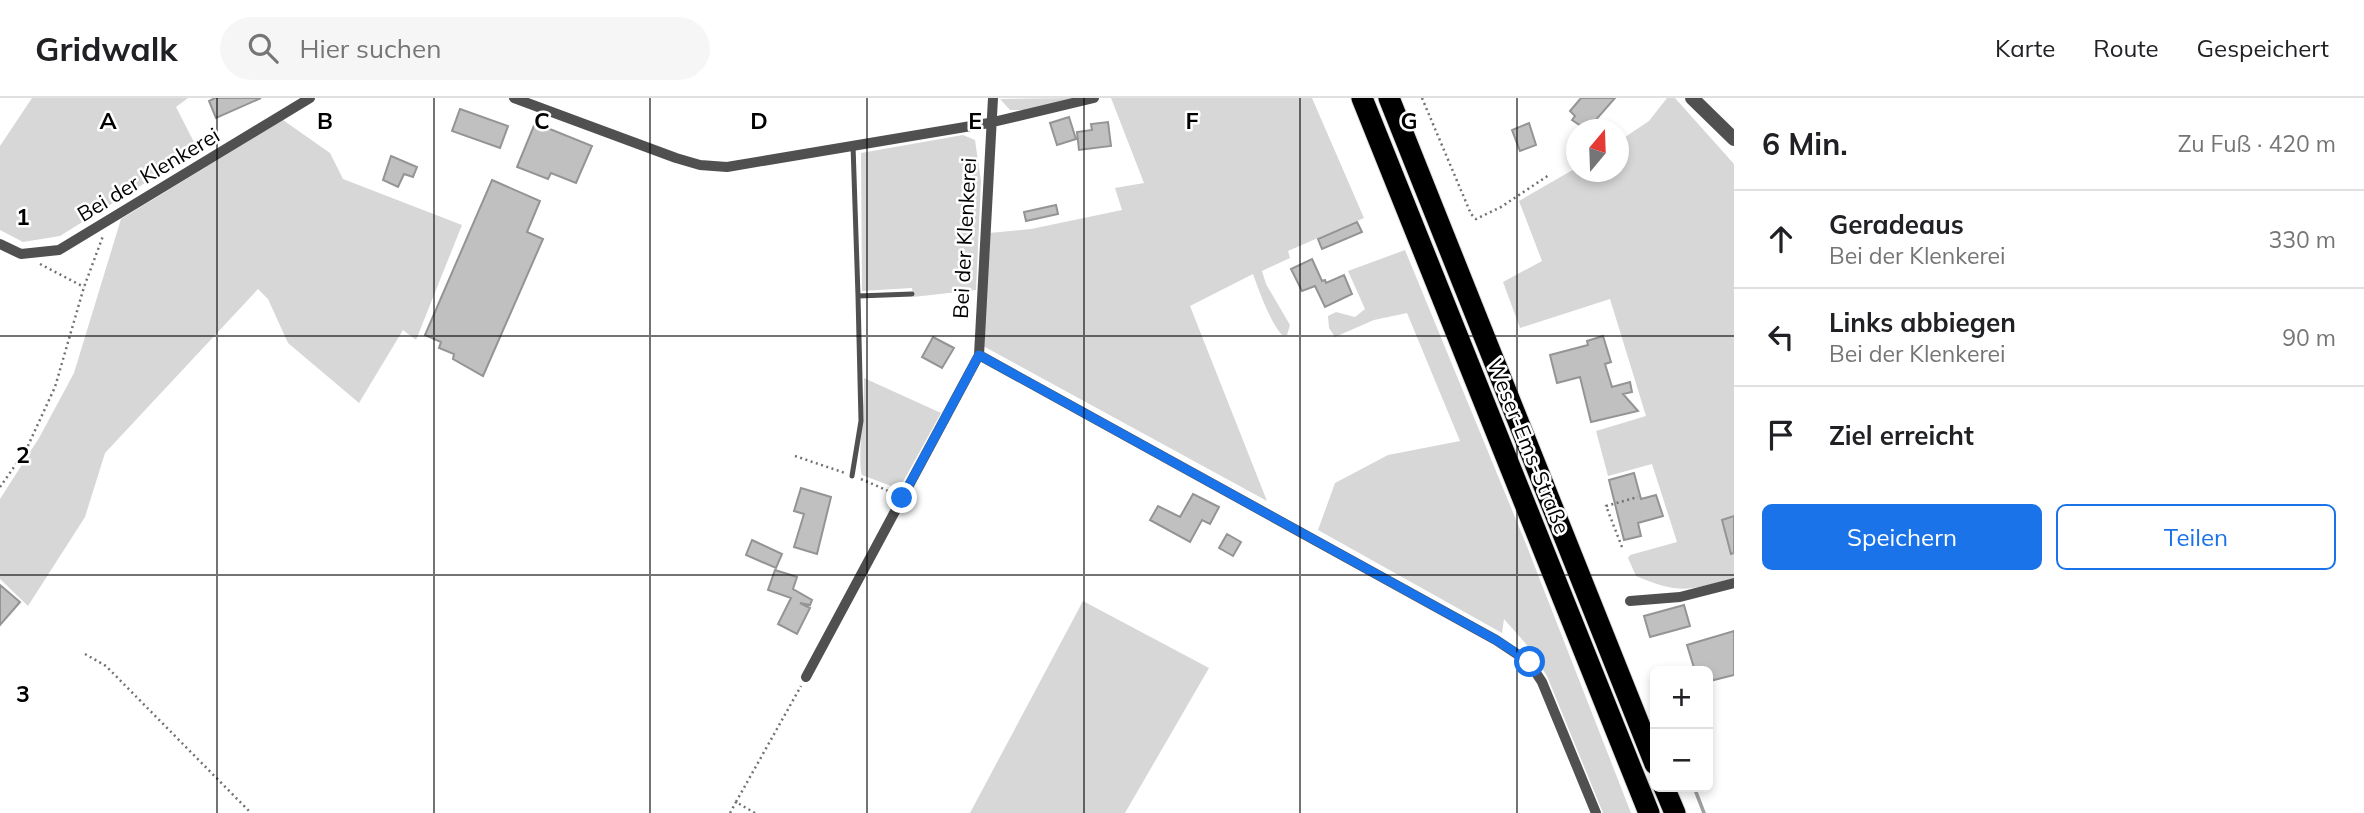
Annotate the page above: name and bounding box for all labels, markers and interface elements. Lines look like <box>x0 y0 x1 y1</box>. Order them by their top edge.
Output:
search box <box>220 17 710 80</box>
text: Gridwalk <box>35 28 178 69</box>
icon: search <box>244 29 282 67</box>
text: Hier suchen <box>300 32 441 65</box>
text: Karte <box>1995 33 2055 63</box>
text: Route <box>2093 33 2159 63</box>
text: Gespeichert <box>2197 33 2329 63</box>
text: A <box>99 106 117 135</box>
text: B <box>317 106 333 135</box>
text: C <box>534 106 550 135</box>
text: D <box>750 106 768 135</box>
text: E <box>968 106 982 135</box>
text: F <box>1185 106 1199 135</box>
text: G <box>1400 106 1418 135</box>
north arrow <box>1566 119 1629 182</box>
street label: Bei der Klenkerei <box>72 121 224 227</box>
text: 6 Min. <box>1762 125 1848 163</box>
text: Zu Fuß · 420 m <box>2178 129 2336 158</box>
street label: Bei der Klenkerei <box>947 157 981 319</box>
text: 1 <box>16 202 30 231</box>
text: Geradeaus <box>1829 208 1964 241</box>
icon: ahead <box>1762 220 1800 258</box>
text: 330 m <box>2268 225 2336 254</box>
text: Bei der Klenkerei <box>1829 241 2006 270</box>
text: Links abbiegen <box>1829 306 2016 339</box>
icon: left <box>1762 318 1800 356</box>
text: 90 m <box>2282 323 2336 352</box>
text: Bei der Klenkerei <box>1829 339 2006 368</box>
street label: Weser-Ems-Straße <box>1482 355 1576 537</box>
icon: arrive <box>1762 416 1800 454</box>
text: Ziel erreicht <box>1829 419 1974 452</box>
text: 2 <box>16 440 30 469</box>
route end <box>886 482 917 513</box>
button: Speichern <box>1762 504 2042 570</box>
button: Teilen <box>2056 504 2336 570</box>
route start <box>1514 646 1545 677</box>
map controls <box>1650 666 1713 792</box>
button: + <box>1650 666 1713 729</box>
text: 3 <box>16 679 30 708</box>
button: − <box>1650 729 1713 792</box>

